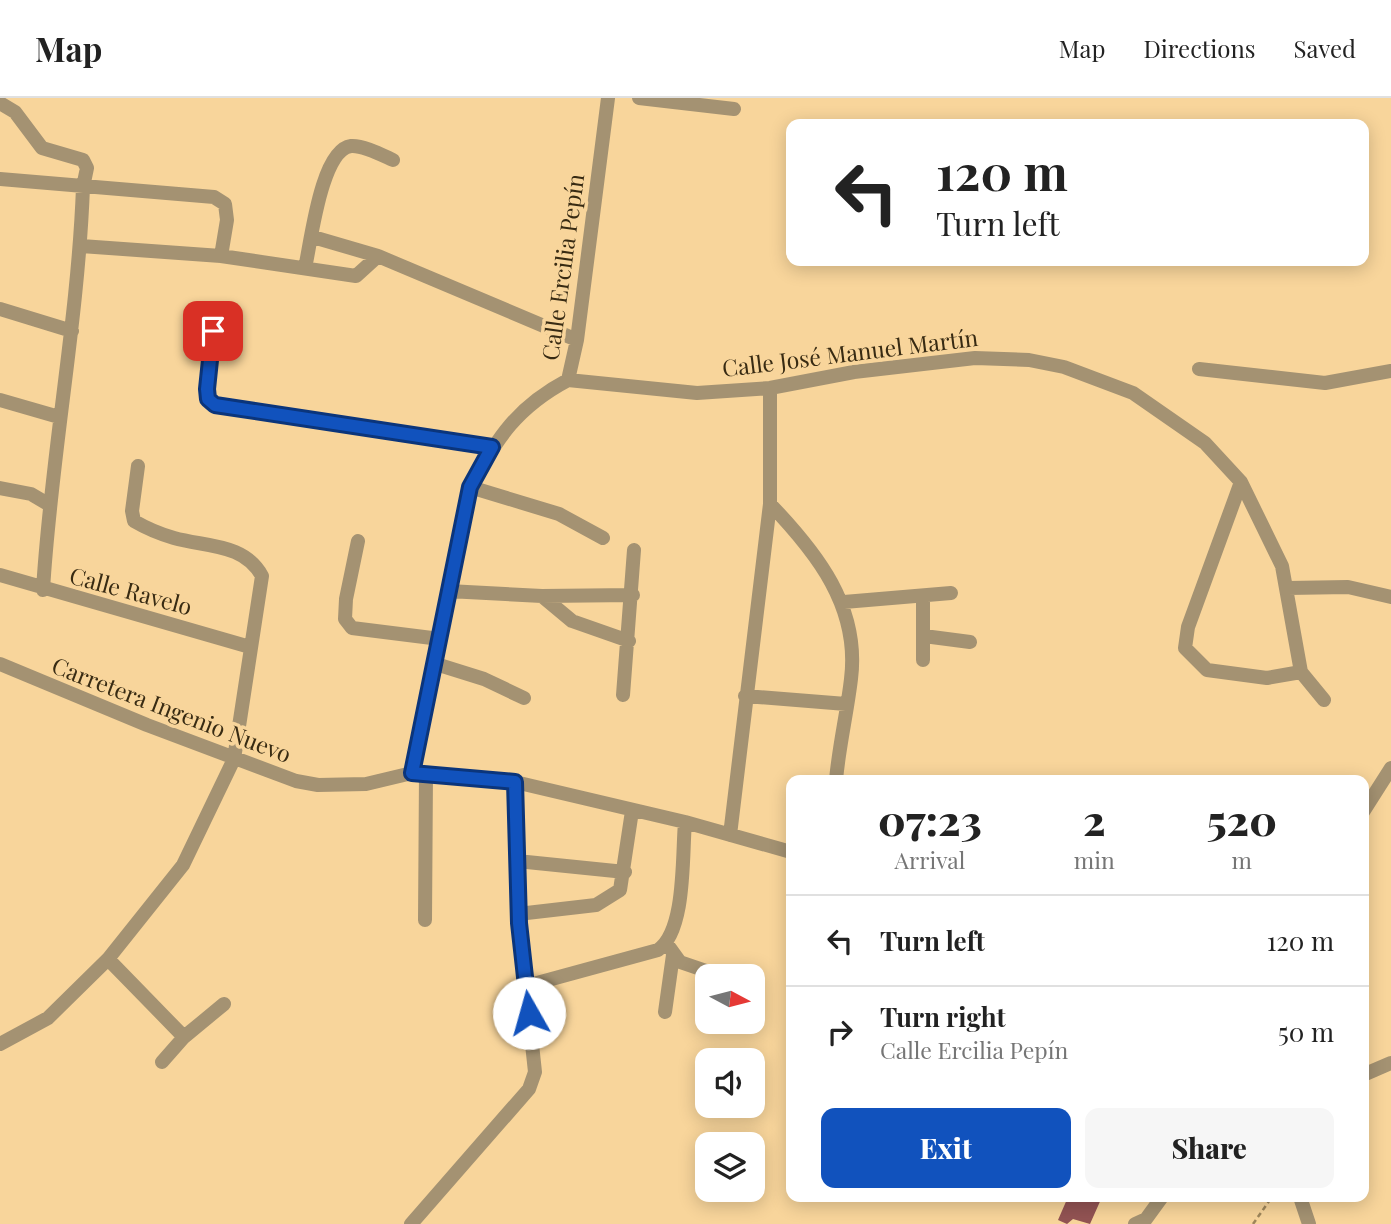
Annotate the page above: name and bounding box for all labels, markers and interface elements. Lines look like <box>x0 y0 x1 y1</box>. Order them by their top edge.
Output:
text: Map <box>35 26 102 70</box>
text: Map <box>1059 32 1105 64</box>
text: Directions <box>1143 32 1256 64</box>
text: Saved <box>1294 32 1356 64</box>
text: 120 m <box>936 138 1068 203</box>
icon: left <box>821 147 912 238</box>
street label: Calle Ercilia Pepín <box>534 171 590 362</box>
text: Turn left <box>936 201 1060 244</box>
pin <box>183 301 243 361</box>
icon: arrive <box>194 312 232 350</box>
street label: Calle José Manuel Martín <box>720 321 980 383</box>
street label: Calle Ravelo <box>66 559 196 621</box>
street label: Carretera Ingenio Nuevo <box>48 649 296 769</box>
text: 07:23 <box>878 791 982 847</box>
text: 2 <box>1083 791 1106 847</box>
text: 520 <box>1207 791 1277 847</box>
text: Arrival <box>894 844 965 875</box>
text: min <box>1074 844 1115 875</box>
text: m <box>1232 844 1252 875</box>
icon: left <box>821 922 859 960</box>
text: Turn left <box>880 923 985 958</box>
text: 120 m <box>1267 923 1334 958</box>
north arrow <box>695 964 765 1034</box>
map controls <box>695 964 765 1202</box>
position arrow <box>492 976 566 1050</box>
text: Turn right <box>880 999 1006 1034</box>
icon: right <box>821 1013 859 1051</box>
text: 50 m <box>1278 1014 1334 1049</box>
text: Calle Ercilia Pepín <box>880 1034 1068 1065</box>
button: sound <box>695 1048 765 1118</box>
button: Exit <box>821 1108 1071 1188</box>
button: Share <box>1085 1108 1334 1188</box>
button: layers <box>695 1132 765 1202</box>

